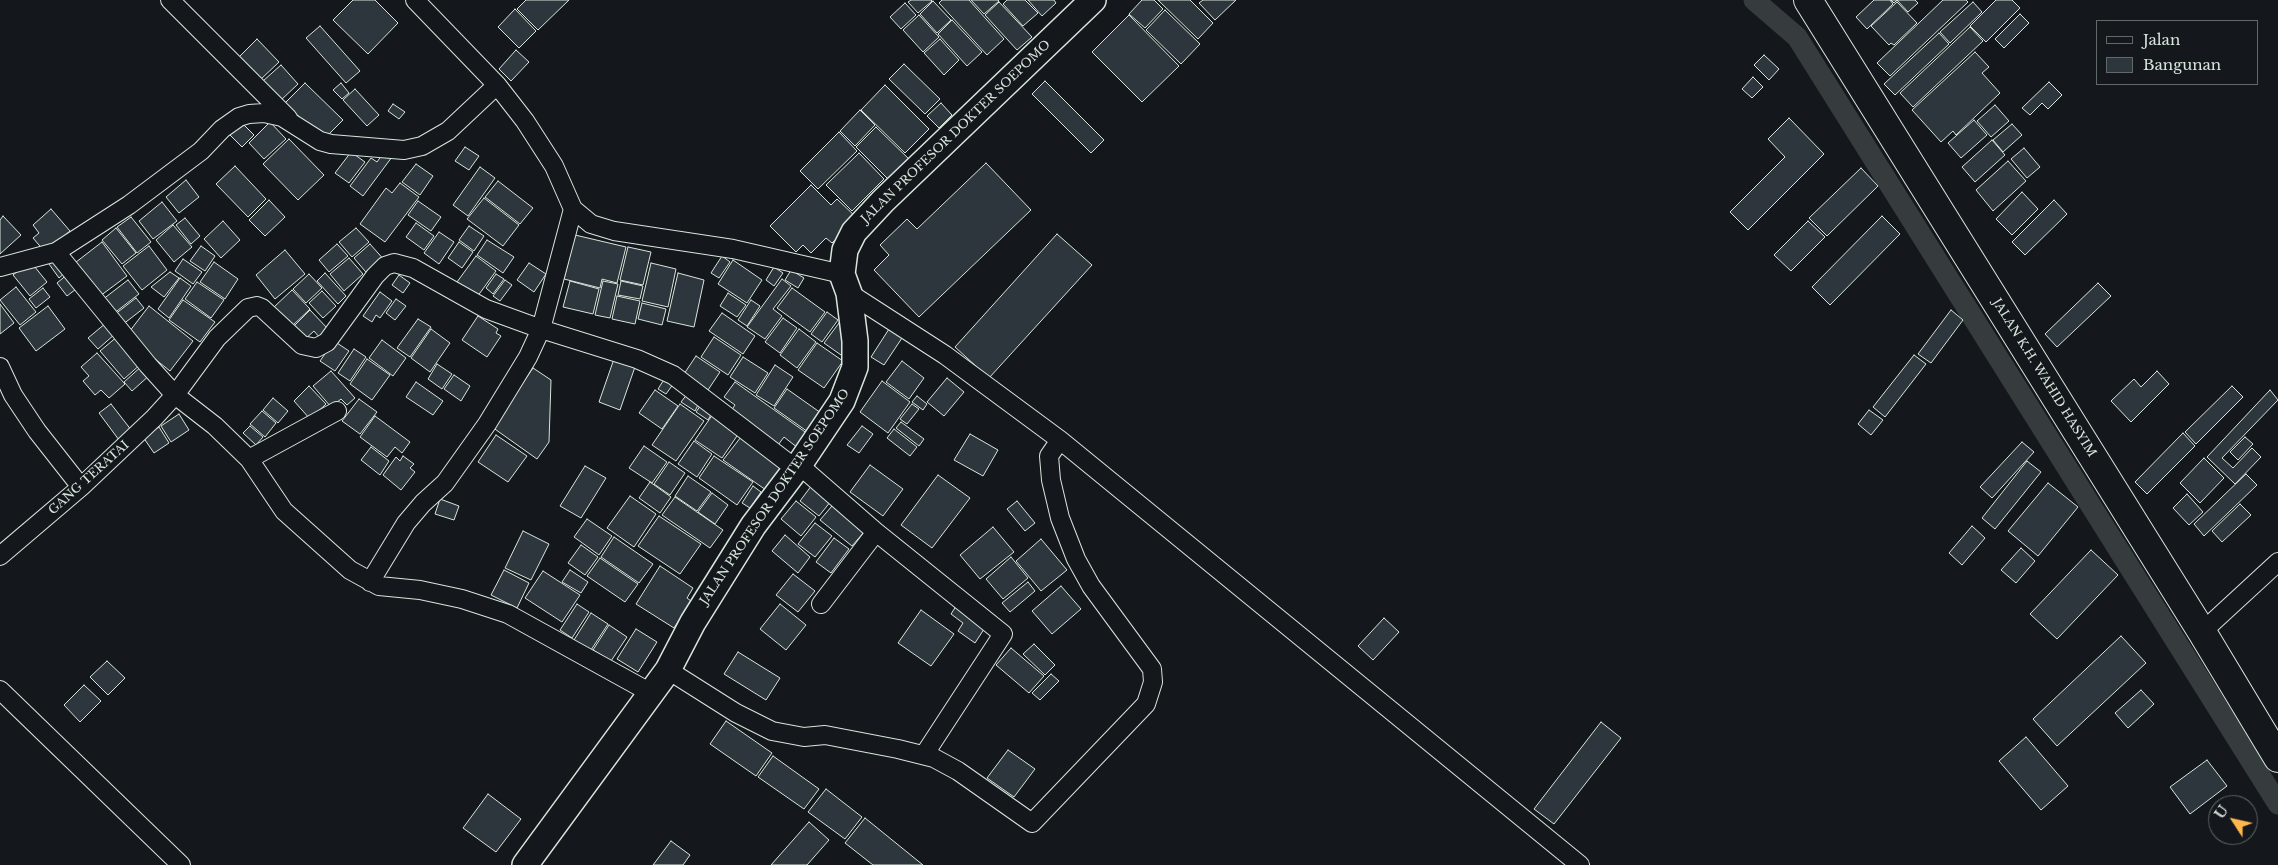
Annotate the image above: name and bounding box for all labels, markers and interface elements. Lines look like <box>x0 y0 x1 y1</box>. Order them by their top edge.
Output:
legend <box>2096 20 2258 85</box>
text: Jalan <box>2143 30 2180 49</box>
street label: JALAN PROFESOR DOKTER SOEPOMO <box>859 38 1053 226</box>
text: Bangunan <box>2143 55 2221 74</box>
street label: JALAN K.H. WAHID HASYIM <box>1989 296 2099 460</box>
street label: JALAN PROFESOR DOKTER SOEPOMO <box>697 386 853 608</box>
street label: GANG TERATAI <box>46 438 132 518</box>
north arrow <box>2208 795 2258 845</box>
text: U <box>2211 802 2232 822</box>

